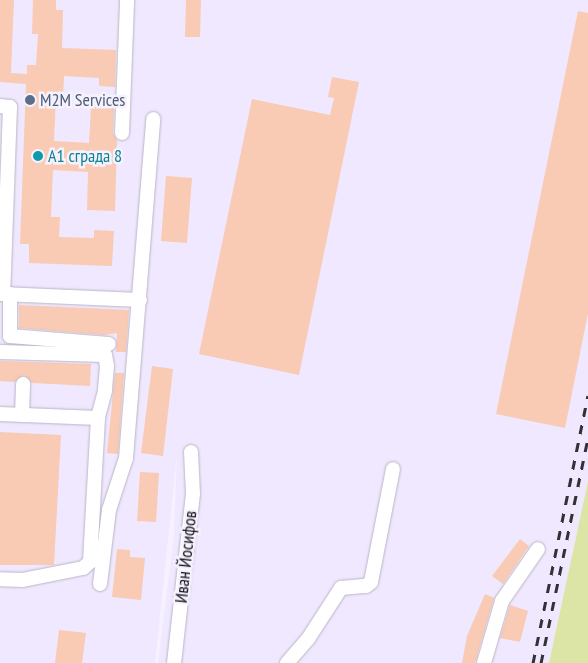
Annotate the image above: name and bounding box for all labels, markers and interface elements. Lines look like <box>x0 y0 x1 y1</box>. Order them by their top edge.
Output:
place label: M2M Services <box>40 89 125 111</box>
marker: M2M Services <box>24 94 36 106</box>
place label: А1 сграда 8 <box>48 145 122 167</box>
marker: А1 сграда 8 <box>32 150 44 162</box>
street label: Иван Йосифов <box>170 510 202 604</box>

